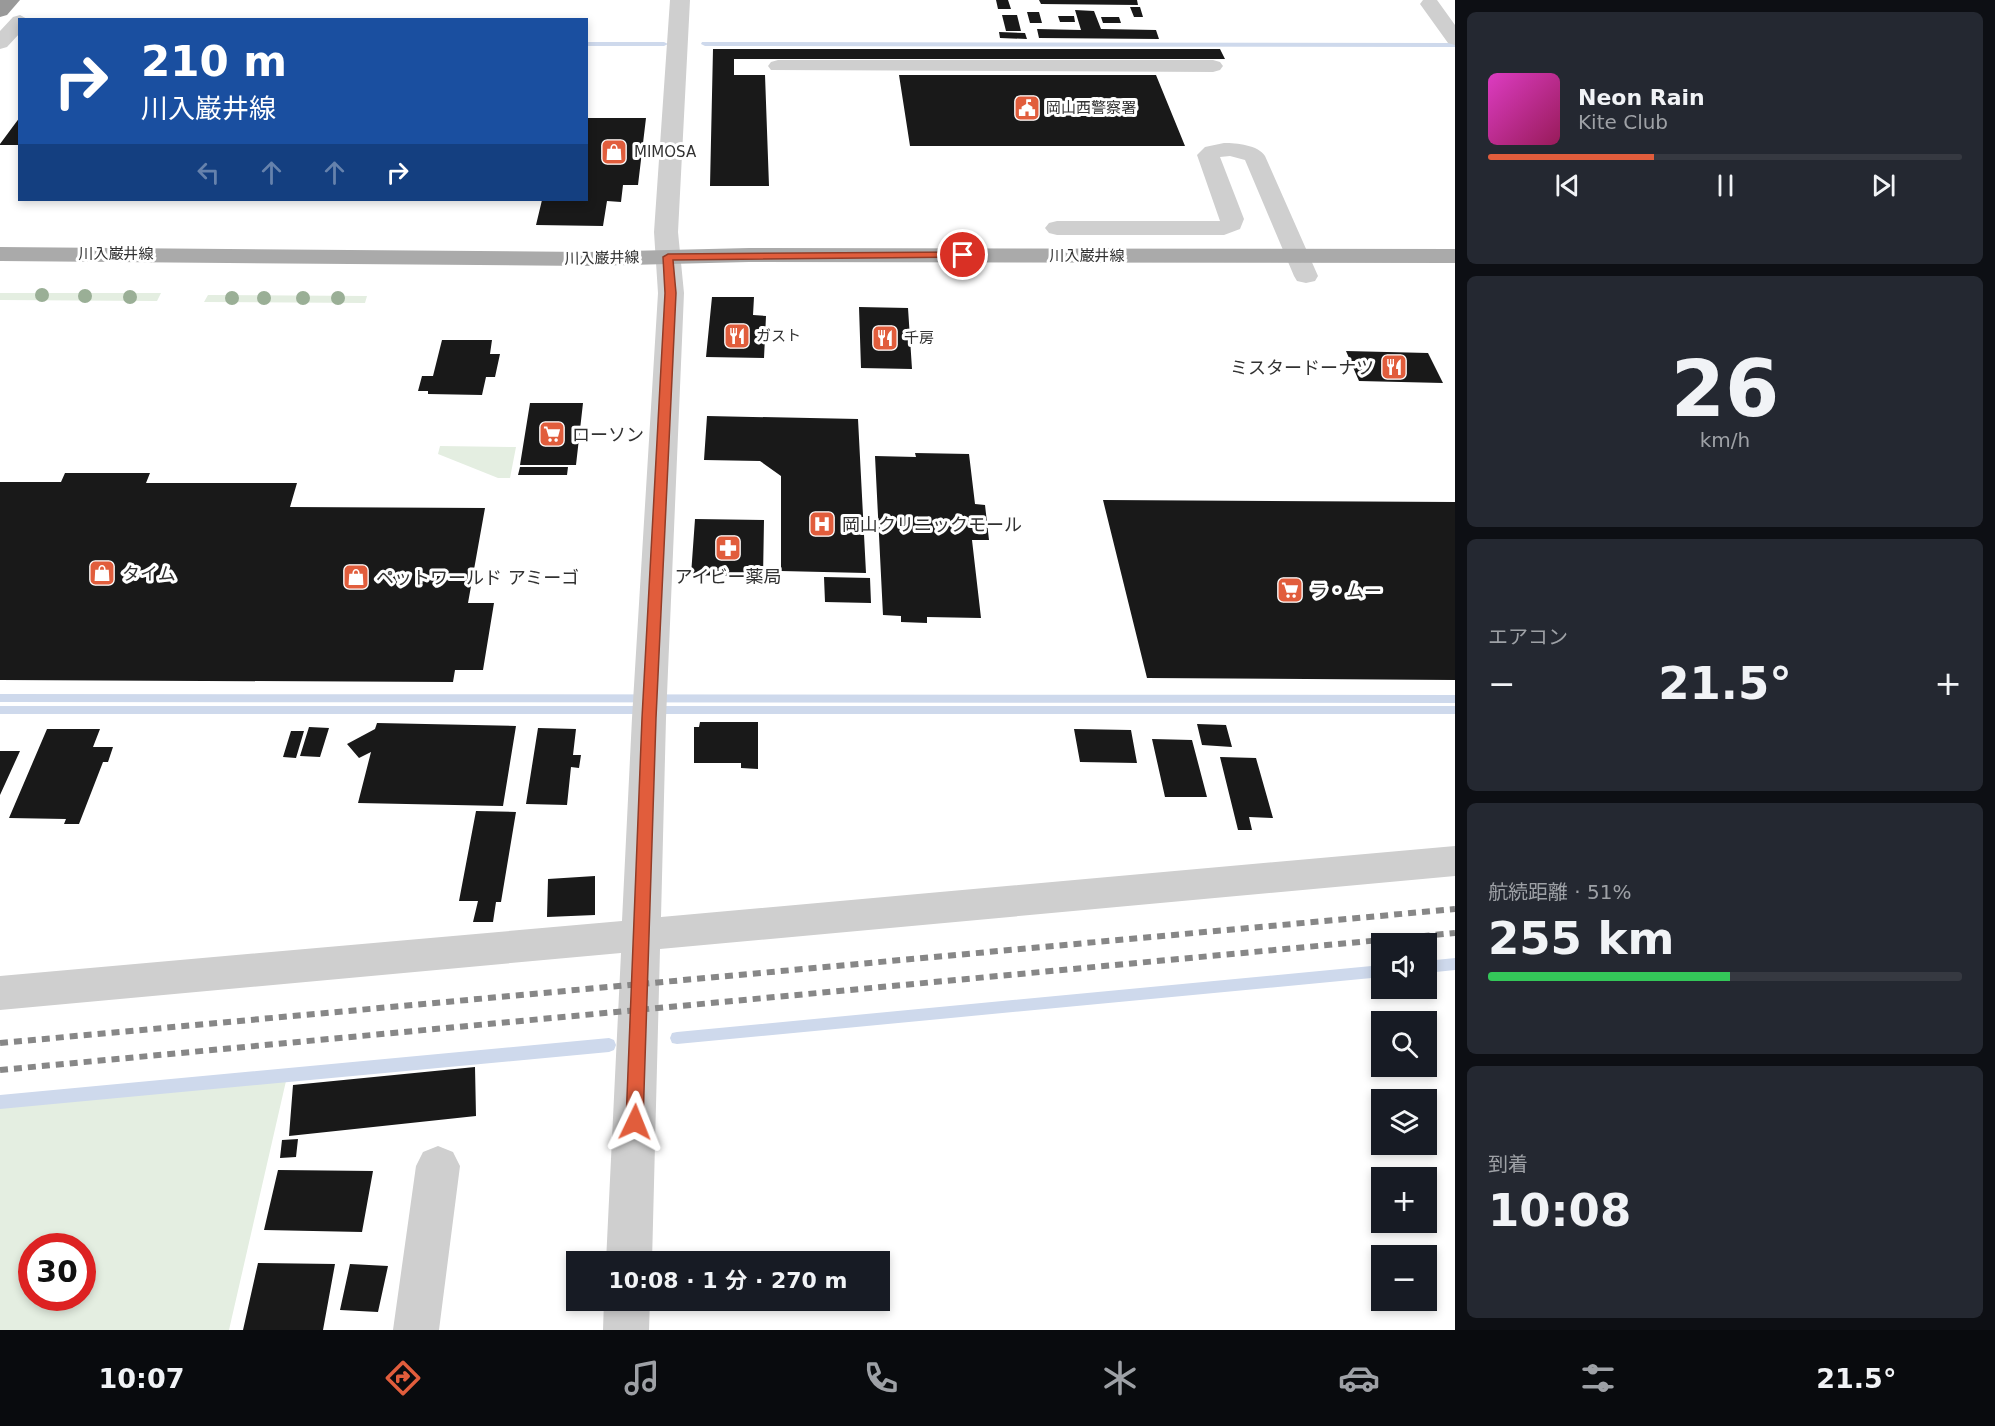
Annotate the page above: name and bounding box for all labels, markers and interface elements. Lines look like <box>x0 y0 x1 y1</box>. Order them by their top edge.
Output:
text: 210 m <box>141 37 287 86</box>
icon: right <box>42 42 120 120</box>
text: Neon Rain <box>1578 85 1705 110</box>
text: 川入巌井線 <box>141 93 276 124</box>
public building icon: 岡山西警察署 <box>1012 93 1042 123</box>
place label: 岡山西警察署 <box>1046 99 1136 117</box>
text: Kite Club <box>1578 110 1668 134</box>
shop icon: MIMOSA <box>599 137 629 167</box>
place label: MIMOSA <box>634 143 697 161</box>
icon: left <box>192 156 225 189</box>
icon: ahead <box>255 156 288 189</box>
icon: ahead <box>318 156 351 189</box>
icon: right <box>381 156 414 189</box>
icon: previous <box>1551 169 1584 202</box>
icon: pause <box>1709 169 1742 202</box>
icon: next <box>1867 169 1900 202</box>
pin <box>937 229 988 280</box>
icon: arrive <box>946 238 979 271</box>
street label: 川入巌井線 <box>78 245 154 263</box>
street label: 川入巌井線 <box>1049 247 1125 265</box>
street label: 川入巌井線 <box>564 248 640 268</box>
restaurant icon: ガスト <box>722 321 752 351</box>
restaurant icon: 千房 <box>870 323 900 353</box>
place label: ガスト <box>756 327 801 345</box>
place label: 千房 <box>904 329 934 347</box>
text: 26 <box>1671 344 1779 434</box>
restaurant icon: ミスタードーナツ <box>1379 352 1409 382</box>
place label: ミスタードーナツ <box>1230 357 1374 378</box>
supermarket icon: ローソン <box>537 419 567 449</box>
place label: ローソン <box>572 424 644 445</box>
text: km/h <box>1700 428 1750 452</box>
hospital icon: 岡山クリニックモール <box>807 509 837 539</box>
place label: 岡山クリニックモール <box>842 514 1022 535</box>
pharmacy icon: アイビー薬局 <box>713 533 743 563</box>
shop icon: タイム <box>87 558 117 588</box>
shop icon: ペットワールド アミーゴ <box>341 562 371 592</box>
place label: タイム <box>122 563 176 584</box>
place label: アイビー薬局 <box>674 566 782 587</box>
place label: ペットワールド アミーゴ <box>376 567 579 588</box>
supermarket icon: ラ・ムー <box>1275 575 1305 605</box>
place label: ラ・ムー <box>1310 580 1382 601</box>
text: エアコン <box>1488 625 1568 649</box>
text: 21.5° <box>1658 657 1792 710</box>
text: − <box>1488 664 1516 703</box>
text: + <box>1934 664 1962 703</box>
text: 航続距離 · 51% <box>1488 880 1632 904</box>
text: 255 km <box>1488 912 1674 965</box>
map controls <box>1371 933 1437 1311</box>
button: sound <box>1371 933 1437 999</box>
button: search <box>1371 1011 1437 1077</box>
button: layers <box>1371 1089 1437 1155</box>
position arrow <box>603 1090 667 1154</box>
text: 到着 <box>1488 1152 1528 1176</box>
button: + <box>1371 1167 1437 1233</box>
text: 10:08 <box>1488 1184 1631 1237</box>
speed limit sign: 30 <box>18 1233 96 1311</box>
button: − <box>1371 1245 1437 1311</box>
text: 10:08 · 1 分 · 270 m <box>609 1268 847 1293</box>
icon: directions <box>382 1357 424 1399</box>
icon: music <box>621 1357 663 1399</box>
icon: phone <box>860 1357 902 1399</box>
icon: climate <box>1099 1357 1141 1399</box>
icon: car <box>1338 1357 1380 1399</box>
icon: filters <box>1577 1357 1619 1399</box>
text: 10:07 <box>99 1363 185 1394</box>
text: 21.5° <box>1816 1363 1896 1394</box>

